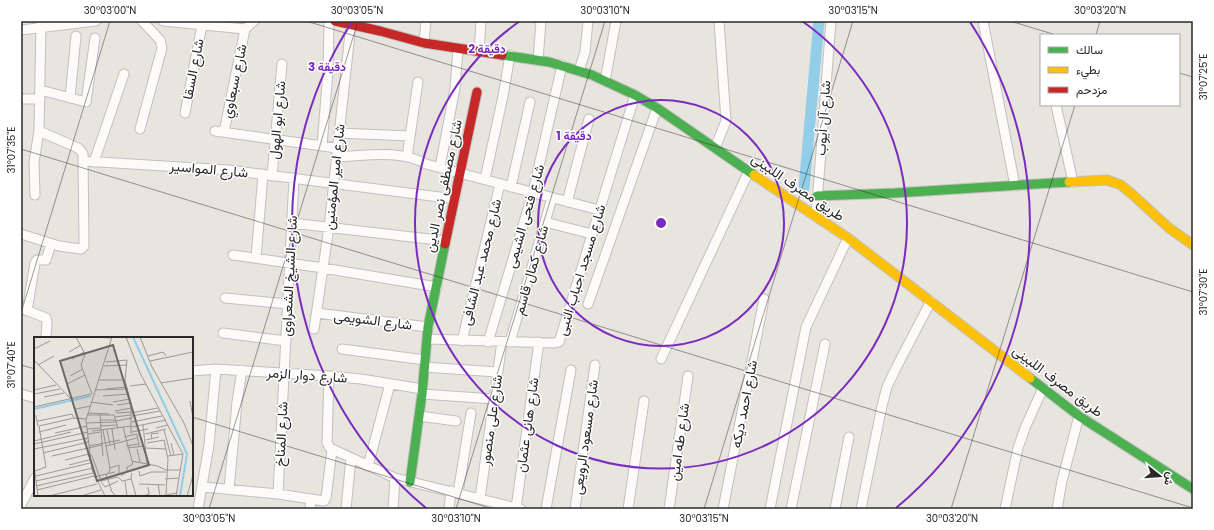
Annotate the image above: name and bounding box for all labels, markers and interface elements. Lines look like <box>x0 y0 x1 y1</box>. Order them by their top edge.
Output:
text: 30°03'00"N <box>84 3 136 18</box>
text: 30°03'05"N <box>331 3 383 18</box>
text: 30°03'10"N <box>580 3 630 18</box>
text: 30°03'15"N <box>828 3 878 18</box>
text: 30°03'20"N <box>1074 3 1126 18</box>
legend <box>1040 34 1180 106</box>
street label: شارع السقا <box>177 37 210 101</box>
text: 2 دقيقة <box>468 40 506 57</box>
text: سالك <box>1076 41 1103 58</box>
street label: شارع سبعاوي <box>216 42 254 120</box>
text: 31°07'25"E <box>1196 54 1211 100</box>
text: 3 دقيقة <box>308 58 346 75</box>
text: بطيء <box>1076 61 1100 80</box>
street label: شارع ابو الهول <box>264 80 291 160</box>
street label: شارع آل أيوب <box>810 80 837 156</box>
text: مزدحم <box>1076 81 1107 98</box>
street label: شارع مصطفى نصر الدين <box>419 118 468 255</box>
street label: شارع امير المؤمنين <box>318 123 351 231</box>
text: 31°07'35"E <box>4 127 19 173</box>
text: 1 دقيقة <box>556 127 592 144</box>
street label: طريق مصرف اللبينى <box>747 148 849 226</box>
street label: شارع المواسير <box>168 156 249 183</box>
street label: شارع فتحى الشيمى <box>501 162 550 271</box>
street label: شارع محمد عبد الشافى <box>456 197 507 328</box>
street label: شارع مسجد احباب النبى <box>552 202 611 338</box>
street label: شارع الشيخ الشعراوى <box>276 215 303 337</box>
centre of rings <box>654 216 668 230</box>
street label: شارع كمال قاسم <box>509 223 554 317</box>
text: 31°07'30"E <box>1196 269 1211 315</box>
street label: شارع الشويمى <box>333 305 413 336</box>
inset map <box>34 337 193 496</box>
street label: طريق مصرف اللبينى <box>1009 340 1107 422</box>
text: 31°07'40"E <box>4 341 19 389</box>
street label: شارع احمد ديكه <box>726 358 763 450</box>
street label: شارع دوار الزمر <box>265 362 348 389</box>
street label: شارع على منصور <box>475 373 508 468</box>
street label: شارع هانى عثمان <box>510 376 545 474</box>
street label: شارع مسعود الرويعى <box>567 378 604 496</box>
street label: شارع المناخ <box>269 401 294 467</box>
street label: شارع طه امين <box>664 402 695 482</box>
north arrow <box>1140 456 1180 496</box>
text: ش <box>1160 470 1179 488</box>
text: 30°03'05"N <box>183 511 235 526</box>
text: 30°03'10"N <box>431 511 481 526</box>
text: 30°03'15"N <box>679 511 729 526</box>
text: 30°03'20"N <box>926 511 978 526</box>

